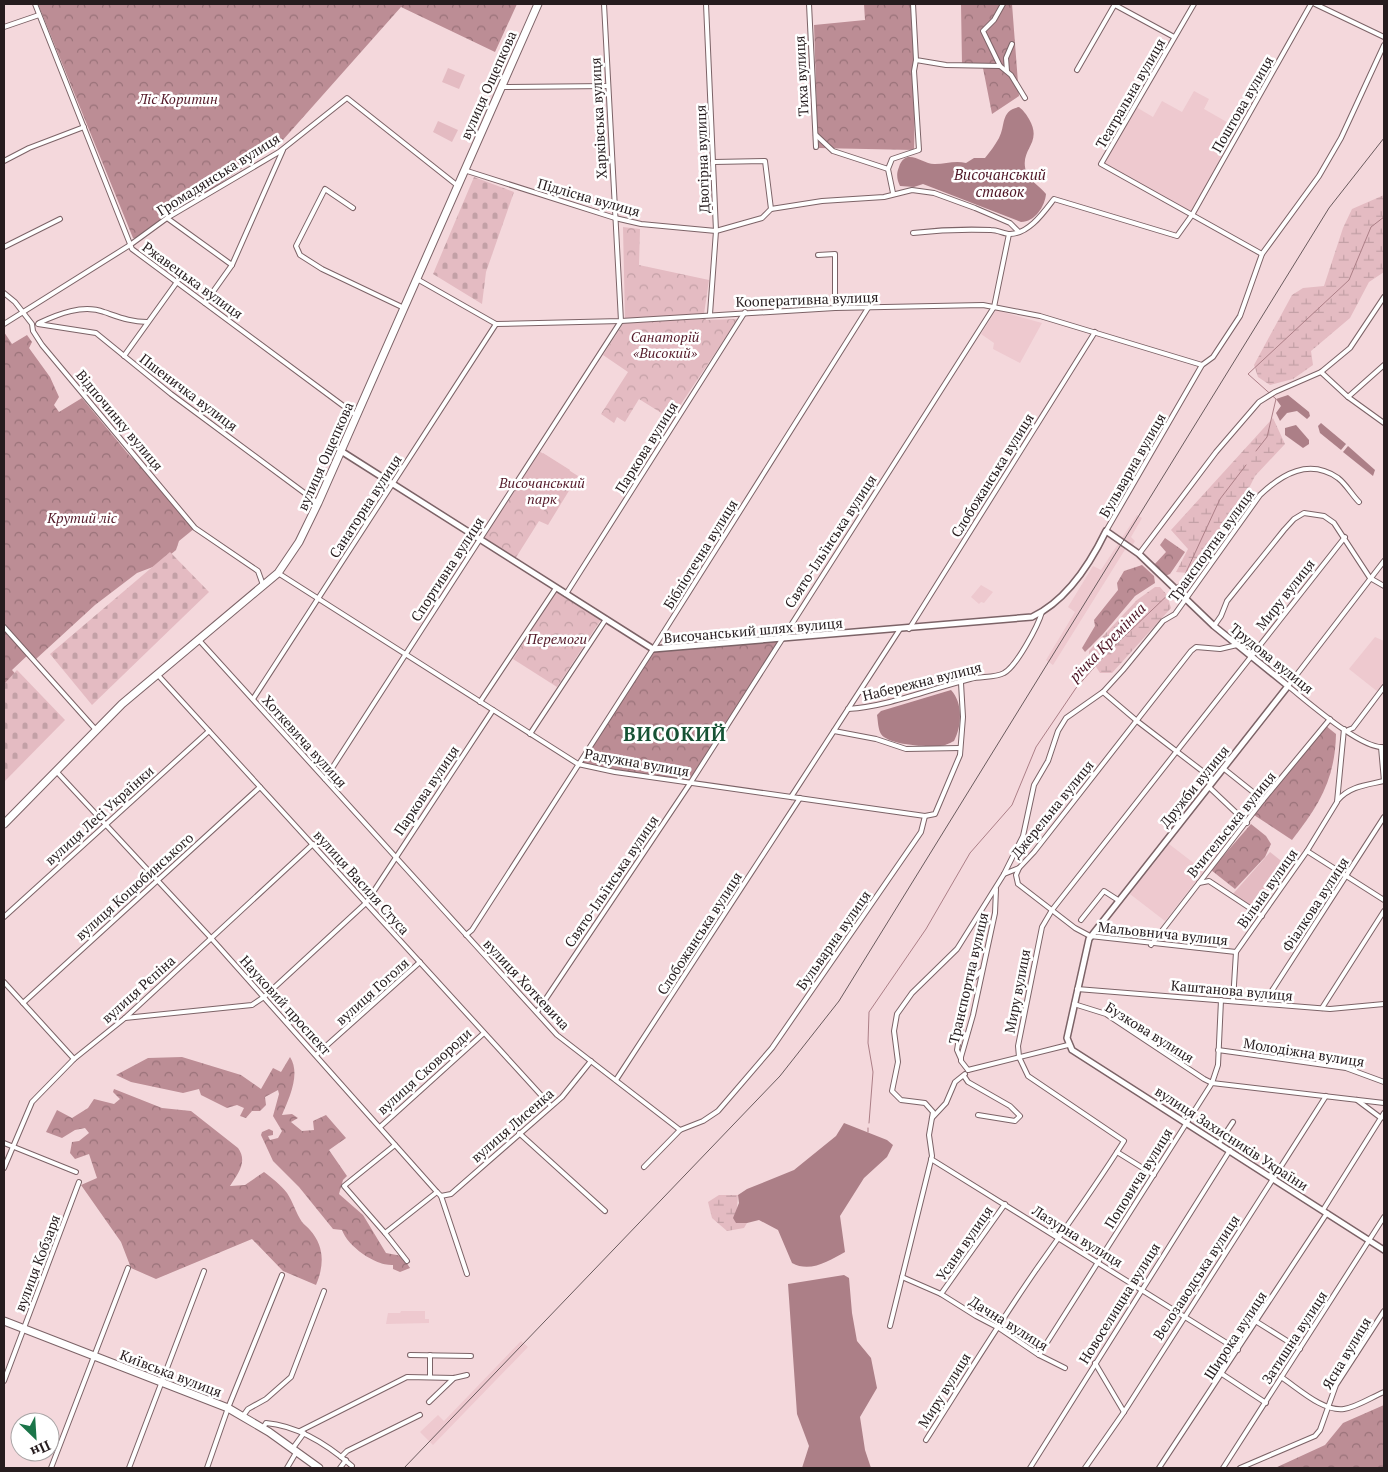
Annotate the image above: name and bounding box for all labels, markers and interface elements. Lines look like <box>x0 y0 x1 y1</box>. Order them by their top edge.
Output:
street label: вулиця Ощепкова <box>456 28 520 142</box>
street label: Тиха вулиця <box>789 35 813 117</box>
street label: Театральна вулиця <box>1091 35 1169 151</box>
street label: Поштова вулиця <box>1207 52 1277 156</box>
street label: Харківська вулиця <box>585 57 611 179</box>
park label: Ліс Коритин <box>137 89 218 108</box>
street label: Двогірна вулиця <box>691 105 713 213</box>
street label: Громадянська вулиця <box>153 128 283 220</box>
water label: Височанський ставок <box>953 164 1046 201</box>
street label: Підлісна вулиця <box>535 173 643 221</box>
street label: Ржавецька вулиця <box>139 237 247 323</box>
street label: Кооперативна вулиця <box>735 287 879 311</box>
park label: Санаторій «Високий» <box>631 327 700 362</box>
street label: Пшеничка вулиця <box>136 349 242 435</box>
street label: Відпочинку вулиця <box>72 366 168 474</box>
street label: Паркова вулиця <box>610 398 682 496</box>
street label: вулиця Ощепкова <box>293 399 357 513</box>
street label: Слобожанська вулиця <box>946 409 1038 541</box>
street label: Бульварна вулиця <box>1094 409 1170 521</box>
street label: Санаторна вулиця <box>324 451 406 561</box>
street label: Свято-Ільїнська вулиця <box>780 471 880 611</box>
park label: Височанський парк <box>498 473 585 508</box>
street label: Транспортна вулиця <box>1164 485 1258 605</box>
street label: Бібліотечна вулиця <box>659 496 741 612</box>
park label: Крутий ліс <box>46 508 118 527</box>
street label: Спортивна вулиця <box>406 513 488 625</box>
street label: Миру вулиця <box>1251 555 1319 633</box>
water label: річка Кремінна <box>1064 598 1150 686</box>
street label: Височанський шлях вулиця <box>663 613 843 647</box>
street label: Трудова вулиця <box>1226 618 1318 698</box>
park label: Перемоги <box>526 629 587 648</box>
street label: Набережна вулиця <box>860 657 984 705</box>
street label: Хоткевича вулиця <box>258 691 352 791</box>
district label: ВИСОКИЙ <box>623 721 727 746</box>
street label: Паркова вулиця <box>389 741 463 839</box>
street label: Дружби вулиця <box>1155 741 1233 831</box>
street label: Радужна вулиця <box>583 743 691 781</box>
street label: Джерельна вулиця <box>1006 756 1098 862</box>
street label: вулиця Лесі Українки <box>41 761 158 869</box>
street label: Вчительська вулиця <box>1182 767 1280 881</box>
street label: Свято-Ільїнська вулиця <box>560 811 662 951</box>
street label: вулиця Василя Стуса <box>310 825 414 939</box>
street label: вулиця Коцюбинського <box>71 828 197 944</box>
street label: Вільна вулиця <box>1233 844 1301 932</box>
street label: Фіалкова вулиця <box>1277 853 1353 955</box>
street label: Слобожанська вулиця <box>652 868 746 998</box>
street label: Бульварна вулиця <box>791 886 875 994</box>
street label: Транспортна вулиця <box>944 910 992 1046</box>
street label: Мальовнича вулиця <box>1097 917 1229 949</box>
street label: вулиця Хоткевича <box>480 934 574 1034</box>
street label: Миру вулиця <box>1000 947 1034 1035</box>
street label: вулиця Рєпіна <box>97 951 179 1027</box>
street label: Науковий проспект <box>236 951 336 1059</box>
street label: вулиця Гоголя <box>331 953 413 1029</box>
street label: Каштанова вулиця <box>1170 975 1294 1005</box>
street label: Бузкова вулиця <box>1102 997 1198 1067</box>
street label: вулиця Сковороди <box>373 1023 476 1119</box>
street label: Молодіжна вулиця <box>1242 1033 1366 1071</box>
street label: вулиця Захисників України <box>1152 1081 1313 1195</box>
street label: вулиця Лисенка <box>467 1084 557 1166</box>
street label: Поповича вулиця <box>1100 1124 1176 1232</box>
street label: Лазурна вулиця <box>1028 1200 1127 1271</box>
street label: Усаня вулиця <box>931 1202 997 1284</box>
street label: Велозаводська вулиця <box>1148 1211 1244 1343</box>
street label: вулиця Кобзаря <box>10 1212 64 1314</box>
street label: Новоселищна вулиця <box>1074 1239 1164 1367</box>
street label: Широка вулиця <box>1199 1287 1271 1383</box>
street label: Затишна вулиця <box>1257 1287 1331 1387</box>
street label: Дачна вулиця <box>966 1291 1052 1355</box>
street label: Ясна вулиця <box>1317 1313 1375 1393</box>
street label: Київська вулиця <box>117 1345 225 1401</box>
street label: Миру вулиця <box>913 1349 975 1431</box>
north arrow <box>10 1412 60 1462</box>
text: Пн <box>28 1436 54 1462</box>

